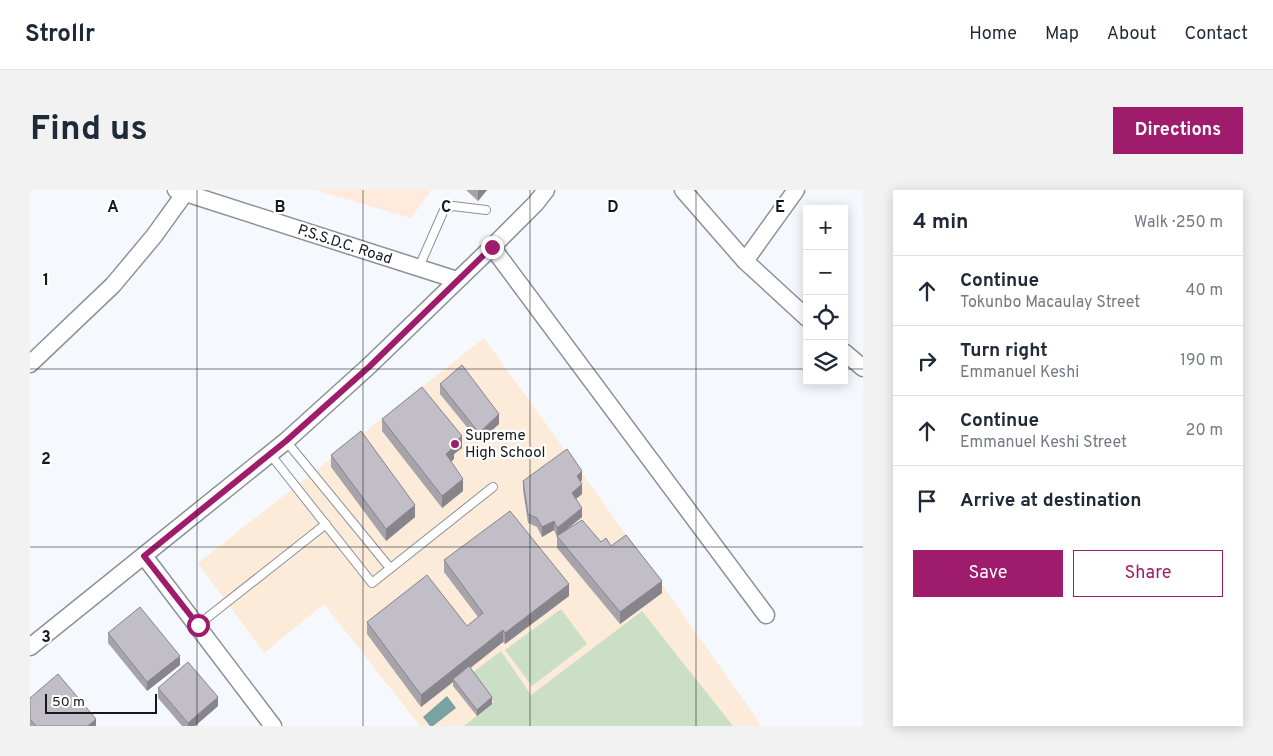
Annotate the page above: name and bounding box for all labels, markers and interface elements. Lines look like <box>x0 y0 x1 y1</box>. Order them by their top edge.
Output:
text: Strollr <box>25 20 95 50</box>
text: Home <box>969 23 1017 46</box>
text: Map <box>1045 23 1079 46</box>
text: About <box>1107 23 1156 46</box>
text: Contact <box>1184 23 1248 46</box>
button: Directions <box>1113 107 1243 154</box>
text: Find us <box>30 108 148 152</box>
text: A <box>107 198 119 218</box>
text: B <box>274 198 286 218</box>
text: C <box>441 198 451 218</box>
text: D <box>607 198 619 218</box>
text: E <box>775 198 785 218</box>
map controls <box>803 205 848 385</box>
button: + <box>803 205 848 250</box>
text: 4 min <box>913 209 969 236</box>
text: Walk · 250 m <box>1134 213 1223 233</box>
street label: P.S.S.D.C. Road <box>295 221 394 270</box>
route end <box>481 236 504 259</box>
button: − <box>803 250 848 295</box>
text: Continue <box>960 269 1039 293</box>
text: 1 <box>43 271 49 291</box>
icon: ahead <box>913 277 941 305</box>
text: 40 m <box>1185 281 1223 301</box>
text: Tokunbo Macaulay Street <box>960 293 1140 313</box>
button: locate <box>803 295 848 340</box>
text: Turn right <box>960 339 1048 363</box>
button: layers <box>803 340 848 385</box>
icon: right <box>913 347 941 375</box>
text: 190 m <box>1180 351 1223 371</box>
text: Emmanuel Keshi <box>960 363 1079 383</box>
text: Continue <box>960 409 1039 433</box>
icon: ahead <box>913 417 941 445</box>
text: 20 m <box>1186 421 1223 441</box>
place label: Supreme High School <box>465 427 546 463</box>
text: Emmanuel Keshi Street <box>960 433 1127 453</box>
marker: Supreme High School <box>449 438 461 450</box>
text: 2 <box>41 450 51 470</box>
icon: arrive <box>913 487 941 515</box>
text: Arrive at destination <box>960 489 1141 513</box>
button: Save <box>913 550 1063 597</box>
button: Share <box>1073 550 1223 597</box>
route start <box>187 614 210 637</box>
text: 3 <box>41 628 51 648</box>
scale bar <box>45 691 158 714</box>
text: 50 m <box>52 694 85 711</box>

